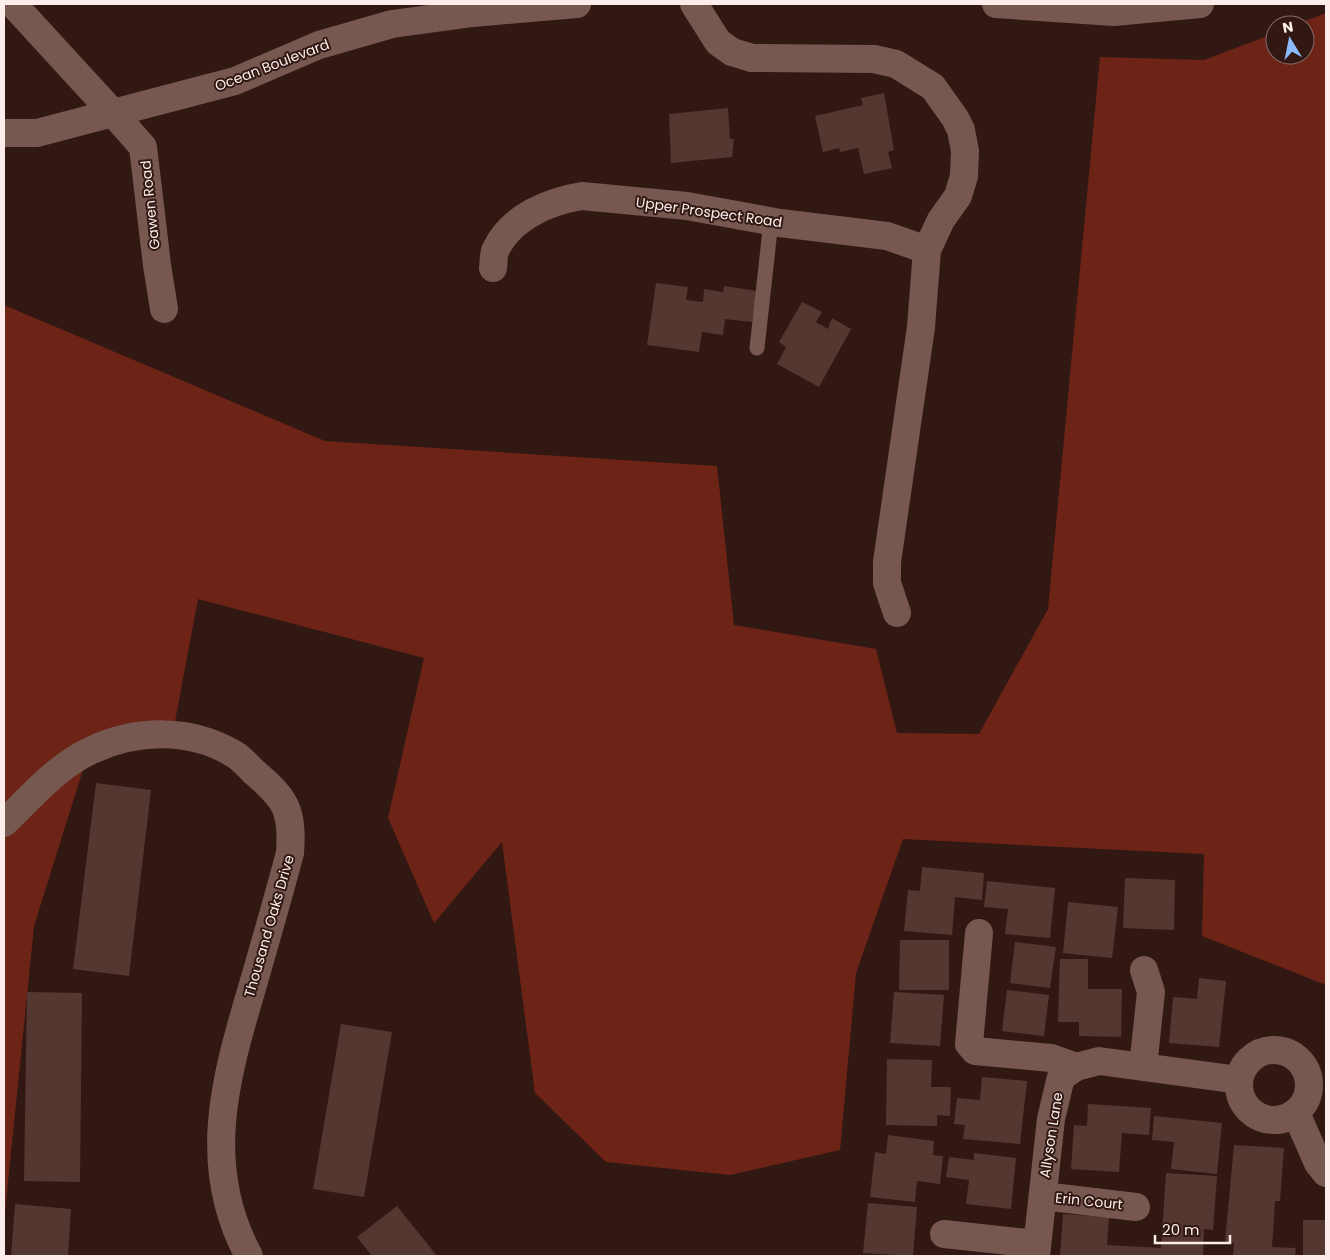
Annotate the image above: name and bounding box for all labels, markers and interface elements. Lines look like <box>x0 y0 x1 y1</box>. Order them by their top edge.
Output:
north arrow <box>1265 15 1315 65</box>
text: N <box>1281 16 1295 38</box>
street label: Ocean Boulevard <box>212 34 332 96</box>
street label: Gawen Road <box>135 159 165 251</box>
street label: Upper Prospect Road <box>635 192 783 232</box>
street label: Thousand Oaks Drive <box>239 852 299 1000</box>
street label: Allyson Lane <box>1034 1090 1068 1179</box>
street label: Erin Court <box>1054 1188 1124 1214</box>
scale bar <box>1155 1212 1230 1244</box>
text: 20 m <box>1162 1219 1200 1240</box>

